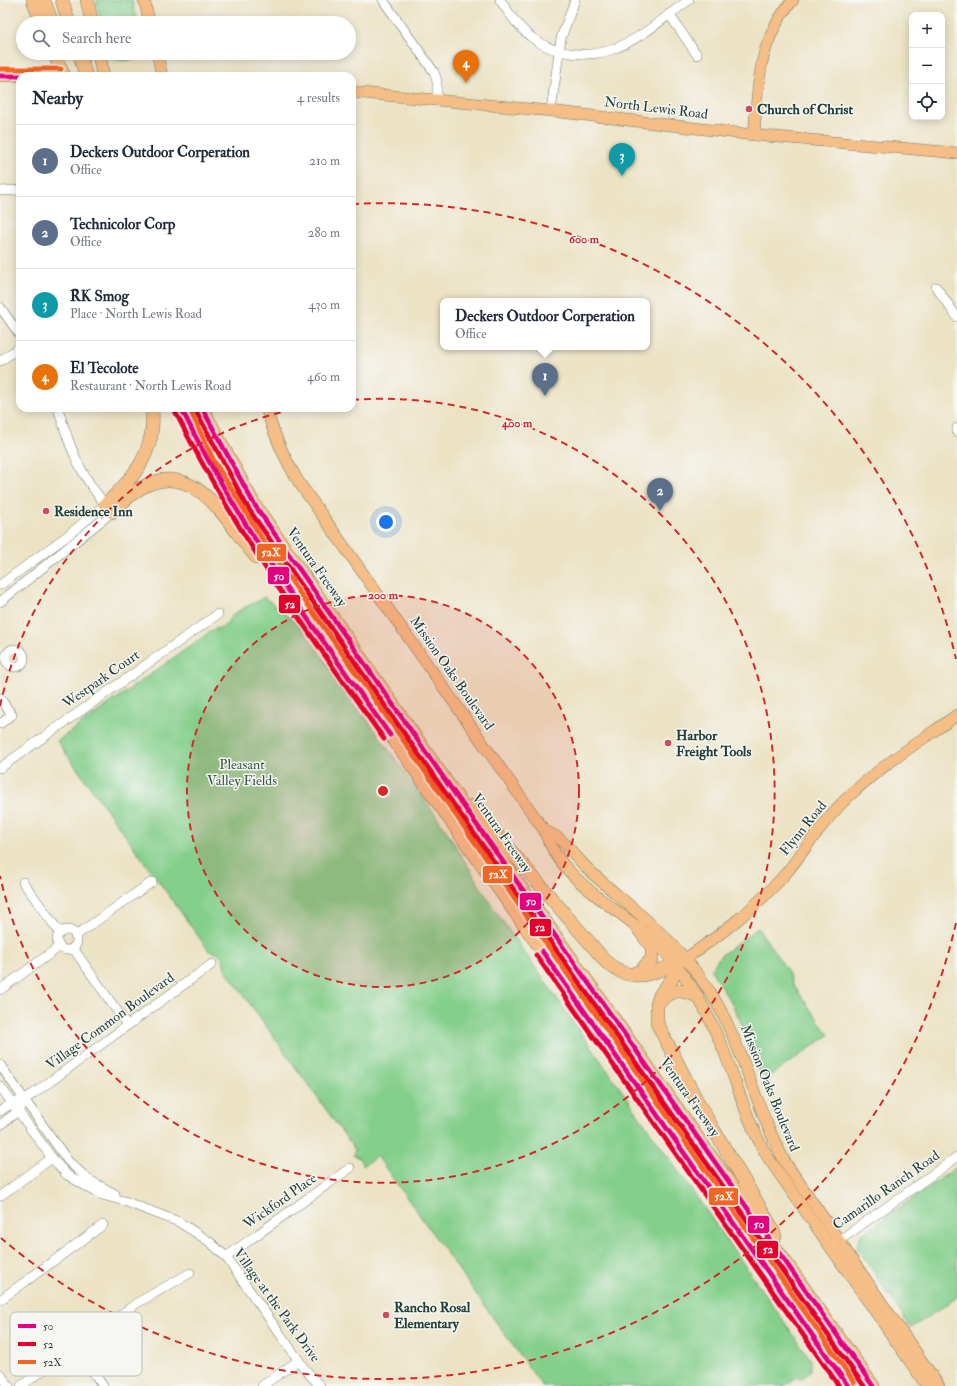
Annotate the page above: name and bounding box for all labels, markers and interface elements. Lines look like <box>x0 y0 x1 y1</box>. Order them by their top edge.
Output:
map controls <box>909 12 945 120</box>
button: + <box>909 12 945 48</box>
search box <box>16 16 356 60</box>
icon: search <box>30 27 52 49</box>
text: Search here <box>62 29 131 48</box>
button: − <box>909 48 945 84</box>
pin: 4 <box>453 50 479 83</box>
button: locate <box>909 84 945 120</box>
text: Nearby <box>32 88 83 109</box>
text: 4 results <box>297 90 340 106</box>
street label: North Lewis Road <box>603 93 709 123</box>
place label: Church of Christ <box>757 101 853 118</box>
marker: Church of Christ <box>744 104 754 114</box>
text: Deckers Outdoor Corperation <box>70 143 250 162</box>
pin: 3 <box>609 143 635 176</box>
text: 1 <box>43 153 47 169</box>
text: 210 m <box>309 153 340 169</box>
text: Office <box>70 162 102 178</box>
text: Technicolor Corp <box>70 215 175 234</box>
text: 2 <box>42 225 48 241</box>
text: 280 m <box>308 225 340 241</box>
text: 600 m <box>569 232 600 247</box>
text: Office <box>70 234 102 250</box>
text: RK Smog <box>70 287 129 306</box>
text: 3 <box>43 297 48 313</box>
text: 430 m <box>309 297 340 313</box>
popup <box>440 298 650 350</box>
text: Place · North Lewis Road <box>70 306 202 322</box>
text: Deckers Outdoor Corperation <box>455 307 635 326</box>
text: Office <box>455 326 487 342</box>
text: El Tecolote <box>70 359 139 378</box>
pin: 1 <box>532 363 558 396</box>
text: 4 <box>41 369 49 385</box>
text: 460 m <box>307 369 340 385</box>
text: Restaurant · North Lewis Road <box>70 378 231 394</box>
text: 400 m <box>501 416 533 431</box>
pin: 2 <box>647 478 673 511</box>
place label: Residence Inn <box>54 503 133 520</box>
marker: Residence Inn <box>41 506 51 516</box>
your location <box>376 512 396 532</box>
street label: Ventura Freeway <box>283 524 351 611</box>
line badge: 52X <box>256 543 287 562</box>
text: 52X <box>262 546 281 559</box>
line badge: 50 <box>267 566 290 585</box>
text: 50 <box>274 570 285 583</box>
text: 200 m <box>368 588 399 603</box>
line badge: 52 <box>278 594 301 614</box>
text: 52 <box>285 598 296 611</box>
street label: Mission Oaks Boulevard <box>406 613 498 733</box>
street label: Westpark Court <box>59 646 144 713</box>
place label: Harbor Freight Tools <box>676 727 751 761</box>
marker: Harbor Freight Tools <box>663 738 673 748</box>
park label: Pleasant Valley Fields <box>207 756 277 790</box>
centre of rings <box>376 784 390 798</box>
street label: Ventura Freeway <box>468 790 536 877</box>
street label: Flynn Road <box>776 797 831 859</box>
line badge: 52X <box>482 865 513 884</box>
text: 52X <box>489 868 508 881</box>
line badge: 50 <box>519 892 542 911</box>
text: 50 <box>526 895 537 908</box>
line badge: 52 <box>529 918 552 937</box>
text: 52 <box>535 921 546 934</box>
street label: Village Common Boulevard <box>43 969 177 1073</box>
street label: Mission Oaks Boulevard <box>737 1022 803 1154</box>
street label: Ventura Freeway <box>656 1054 724 1141</box>
street label: Camarillo Ranch Road <box>829 1147 943 1233</box>
street label: Wickford Place <box>239 1169 320 1233</box>
line badge: 52X <box>708 1187 739 1206</box>
text: 52X <box>715 1190 734 1203</box>
line badge: 50 <box>747 1215 770 1234</box>
text: 50 <box>754 1218 765 1231</box>
line badge: 52 <box>756 1240 779 1259</box>
text: 52 <box>763 1243 774 1256</box>
street label: Village at the Park Drive <box>230 1245 324 1365</box>
place label: Rancho Rosal Elementary <box>394 1299 471 1333</box>
marker: Rancho Rosal Elementary <box>381 1310 391 1320</box>
legend <box>10 1312 142 1376</box>
text: 50 <box>43 1320 54 1333</box>
text: 52 <box>43 1338 54 1351</box>
text: 52X <box>43 1356 62 1369</box>

